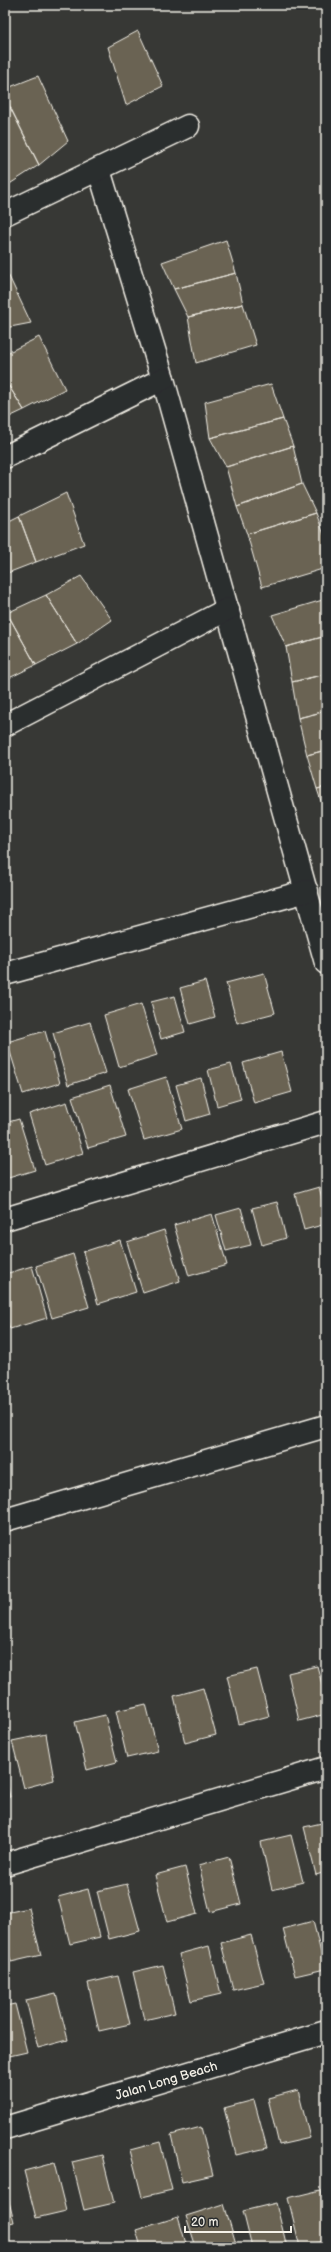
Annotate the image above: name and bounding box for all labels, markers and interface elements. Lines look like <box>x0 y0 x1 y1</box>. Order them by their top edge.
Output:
street label: Jalan Long Beach <box>113 2058 219 2104</box>
scale bar <box>185 2208 291 2234</box>
text: 20 m <box>191 2215 218 2230</box>

